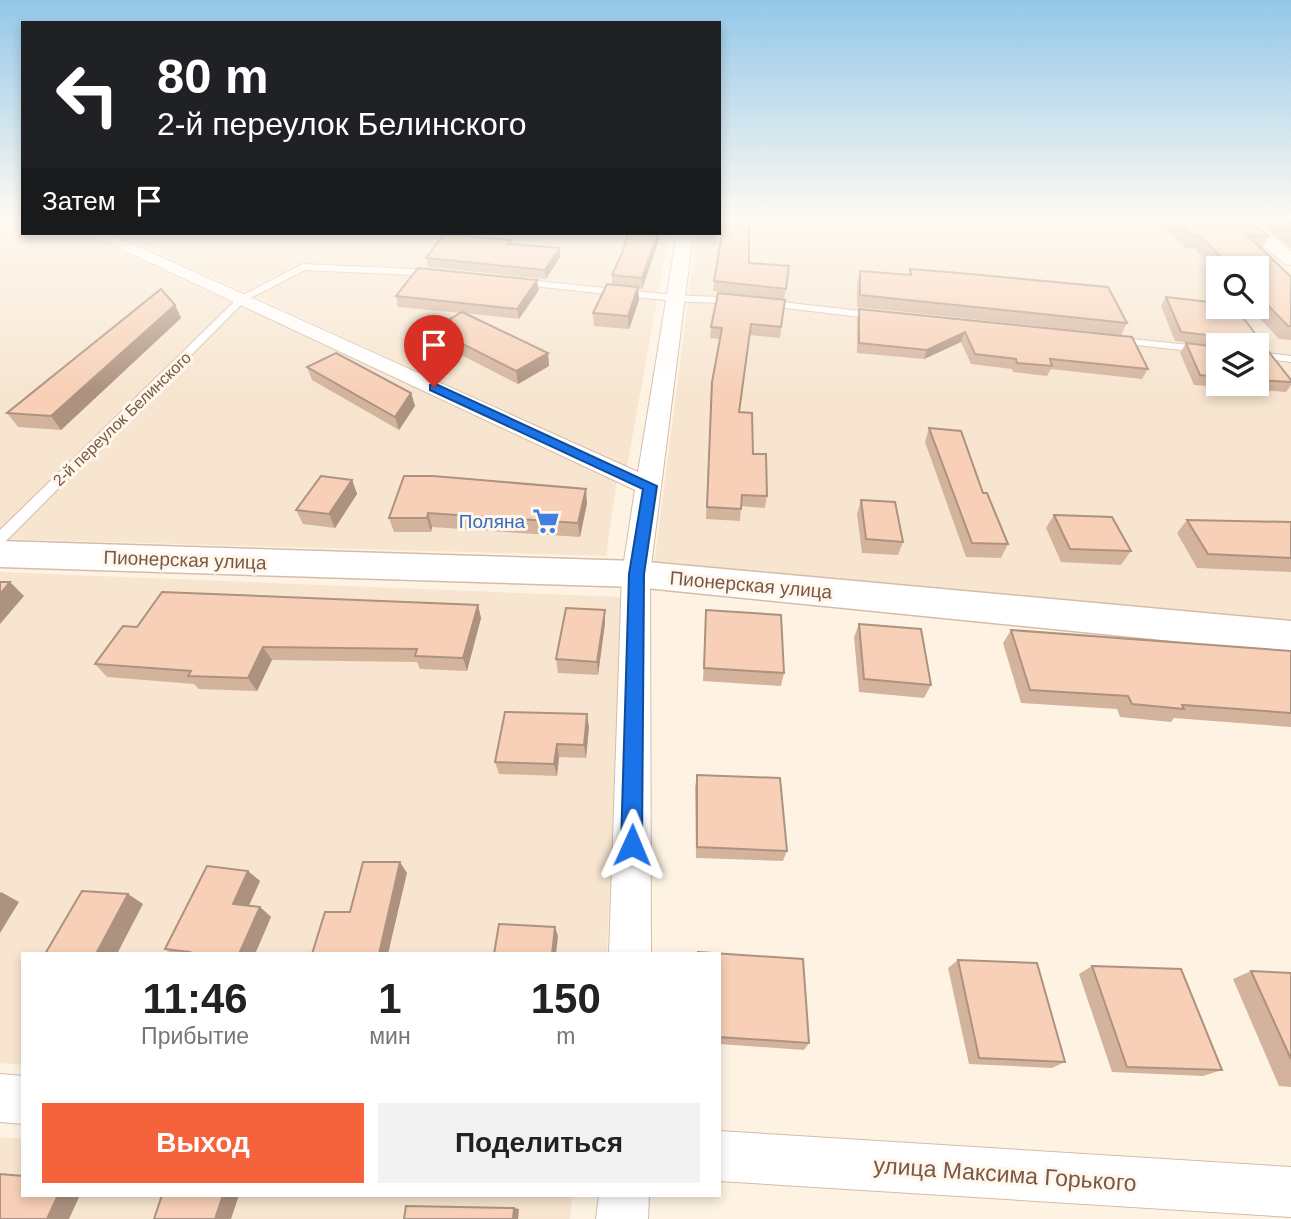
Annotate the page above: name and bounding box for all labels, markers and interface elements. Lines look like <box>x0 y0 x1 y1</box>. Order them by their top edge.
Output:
icon: left <box>42 49 133 140</box>
text: 80 m <box>157 49 269 103</box>
text: 2-й переулок Белинского <box>157 106 526 142</box>
icon: arrive <box>130 182 168 220</box>
text: Затем <box>42 186 116 216</box>
map controls <box>1206 256 1269 396</box>
button: search <box>1206 256 1269 319</box>
pin <box>404 315 464 387</box>
icon: arrive <box>415 326 453 364</box>
button: layers <box>1206 333 1269 396</box>
street label: 2-й переулок Белинского <box>50 349 194 489</box>
supermarket icon: Поляна <box>531 506 561 536</box>
place label: Поляна <box>459 511 525 532</box>
street label: Пионерская улица <box>103 547 267 573</box>
street label: Пионерская улица <box>669 567 834 603</box>
position arrow <box>595 808 669 882</box>
text: 11:46 <box>143 975 248 1022</box>
text: 1 <box>378 975 402 1022</box>
text: 150 <box>531 975 601 1022</box>
text: Прибытие <box>141 1023 249 1049</box>
text: мин <box>369 1023 411 1049</box>
text: m <box>556 1023 575 1049</box>
button: Выход <box>42 1103 364 1183</box>
button: Поделиться <box>378 1103 700 1183</box>
street label: улица Максима Горького <box>873 1152 1137 1196</box>

